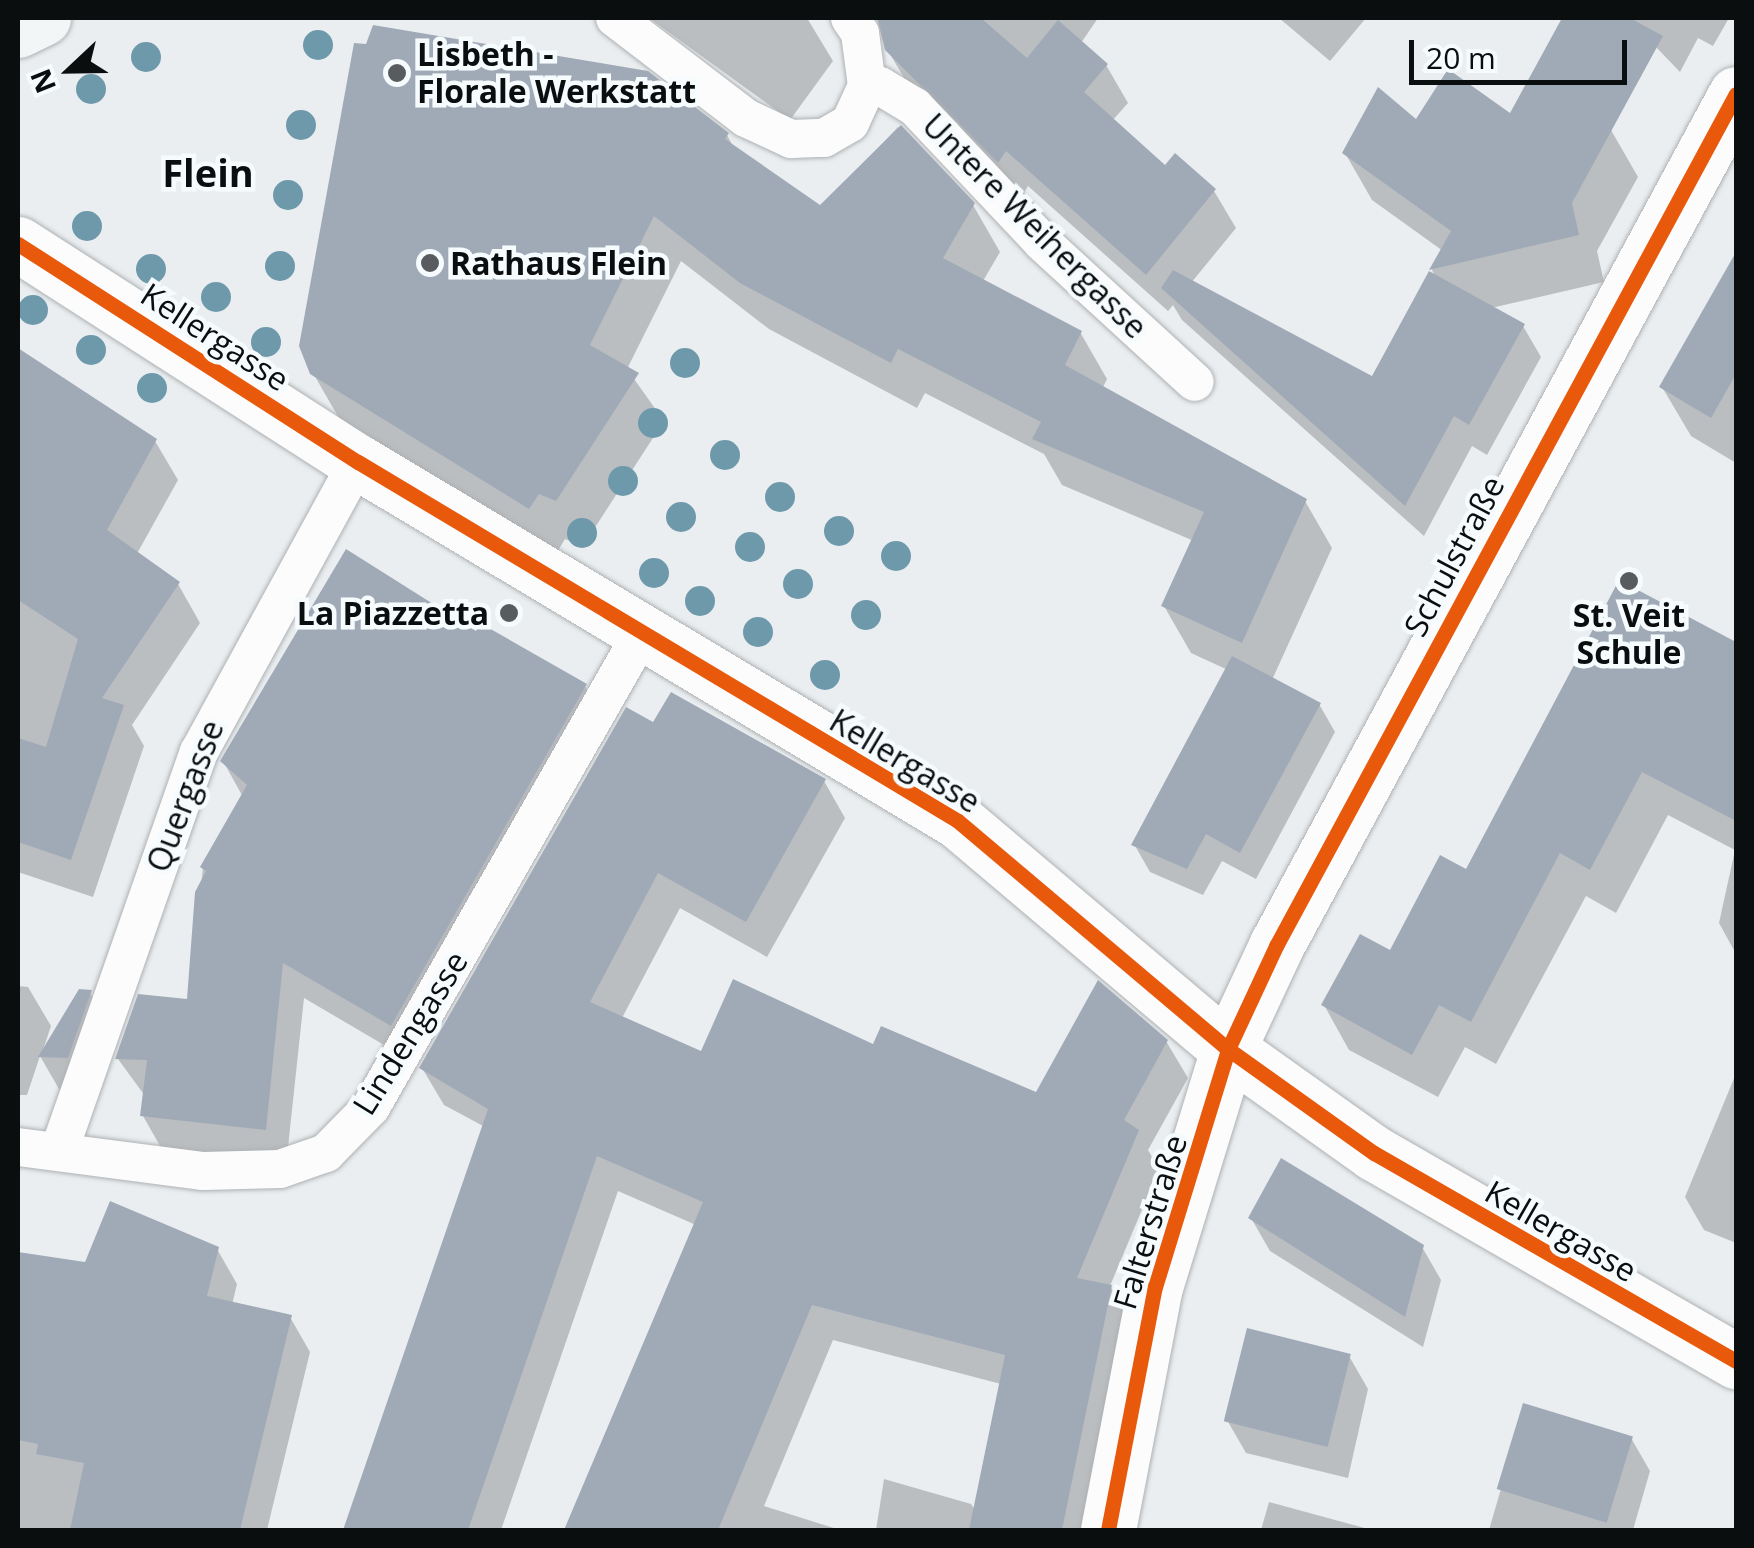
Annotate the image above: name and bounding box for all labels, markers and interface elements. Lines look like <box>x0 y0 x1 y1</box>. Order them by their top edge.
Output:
north arrow <box>20 20 120 120</box>
scale bar <box>1414 20 1632 82</box>
place label: Lisbeth - Florale Werkstatt <box>417 36 696 111</box>
text: 20 m <box>1426 37 1496 78</box>
marker: Lisbeth - Florale Werkstatt <box>386 62 408 84</box>
text: N <box>20 64 64 99</box>
street label: Untere Weihergasse <box>915 106 1155 346</box>
district label: Flein <box>162 150 254 196</box>
place label: Rathaus Flein <box>450 244 667 282</box>
marker: Rathaus Flein <box>419 252 441 274</box>
street label: Kellergasse <box>134 275 296 399</box>
street label: Schulstraße <box>1396 469 1512 643</box>
marker: St. Veit Schule <box>1618 570 1640 592</box>
place label: La Piazzetta <box>297 594 489 632</box>
place label: St. Veit Schule <box>1573 597 1685 672</box>
marker: La Piazzetta <box>498 602 520 624</box>
street label: Kellergasse <box>823 701 987 821</box>
street label: Quergasse <box>139 715 231 877</box>
street label: Lindengasse <box>345 944 475 1122</box>
street label: Falterstraße <box>1105 1130 1195 1314</box>
street label: Kellergasse <box>1478 1172 1644 1290</box>

